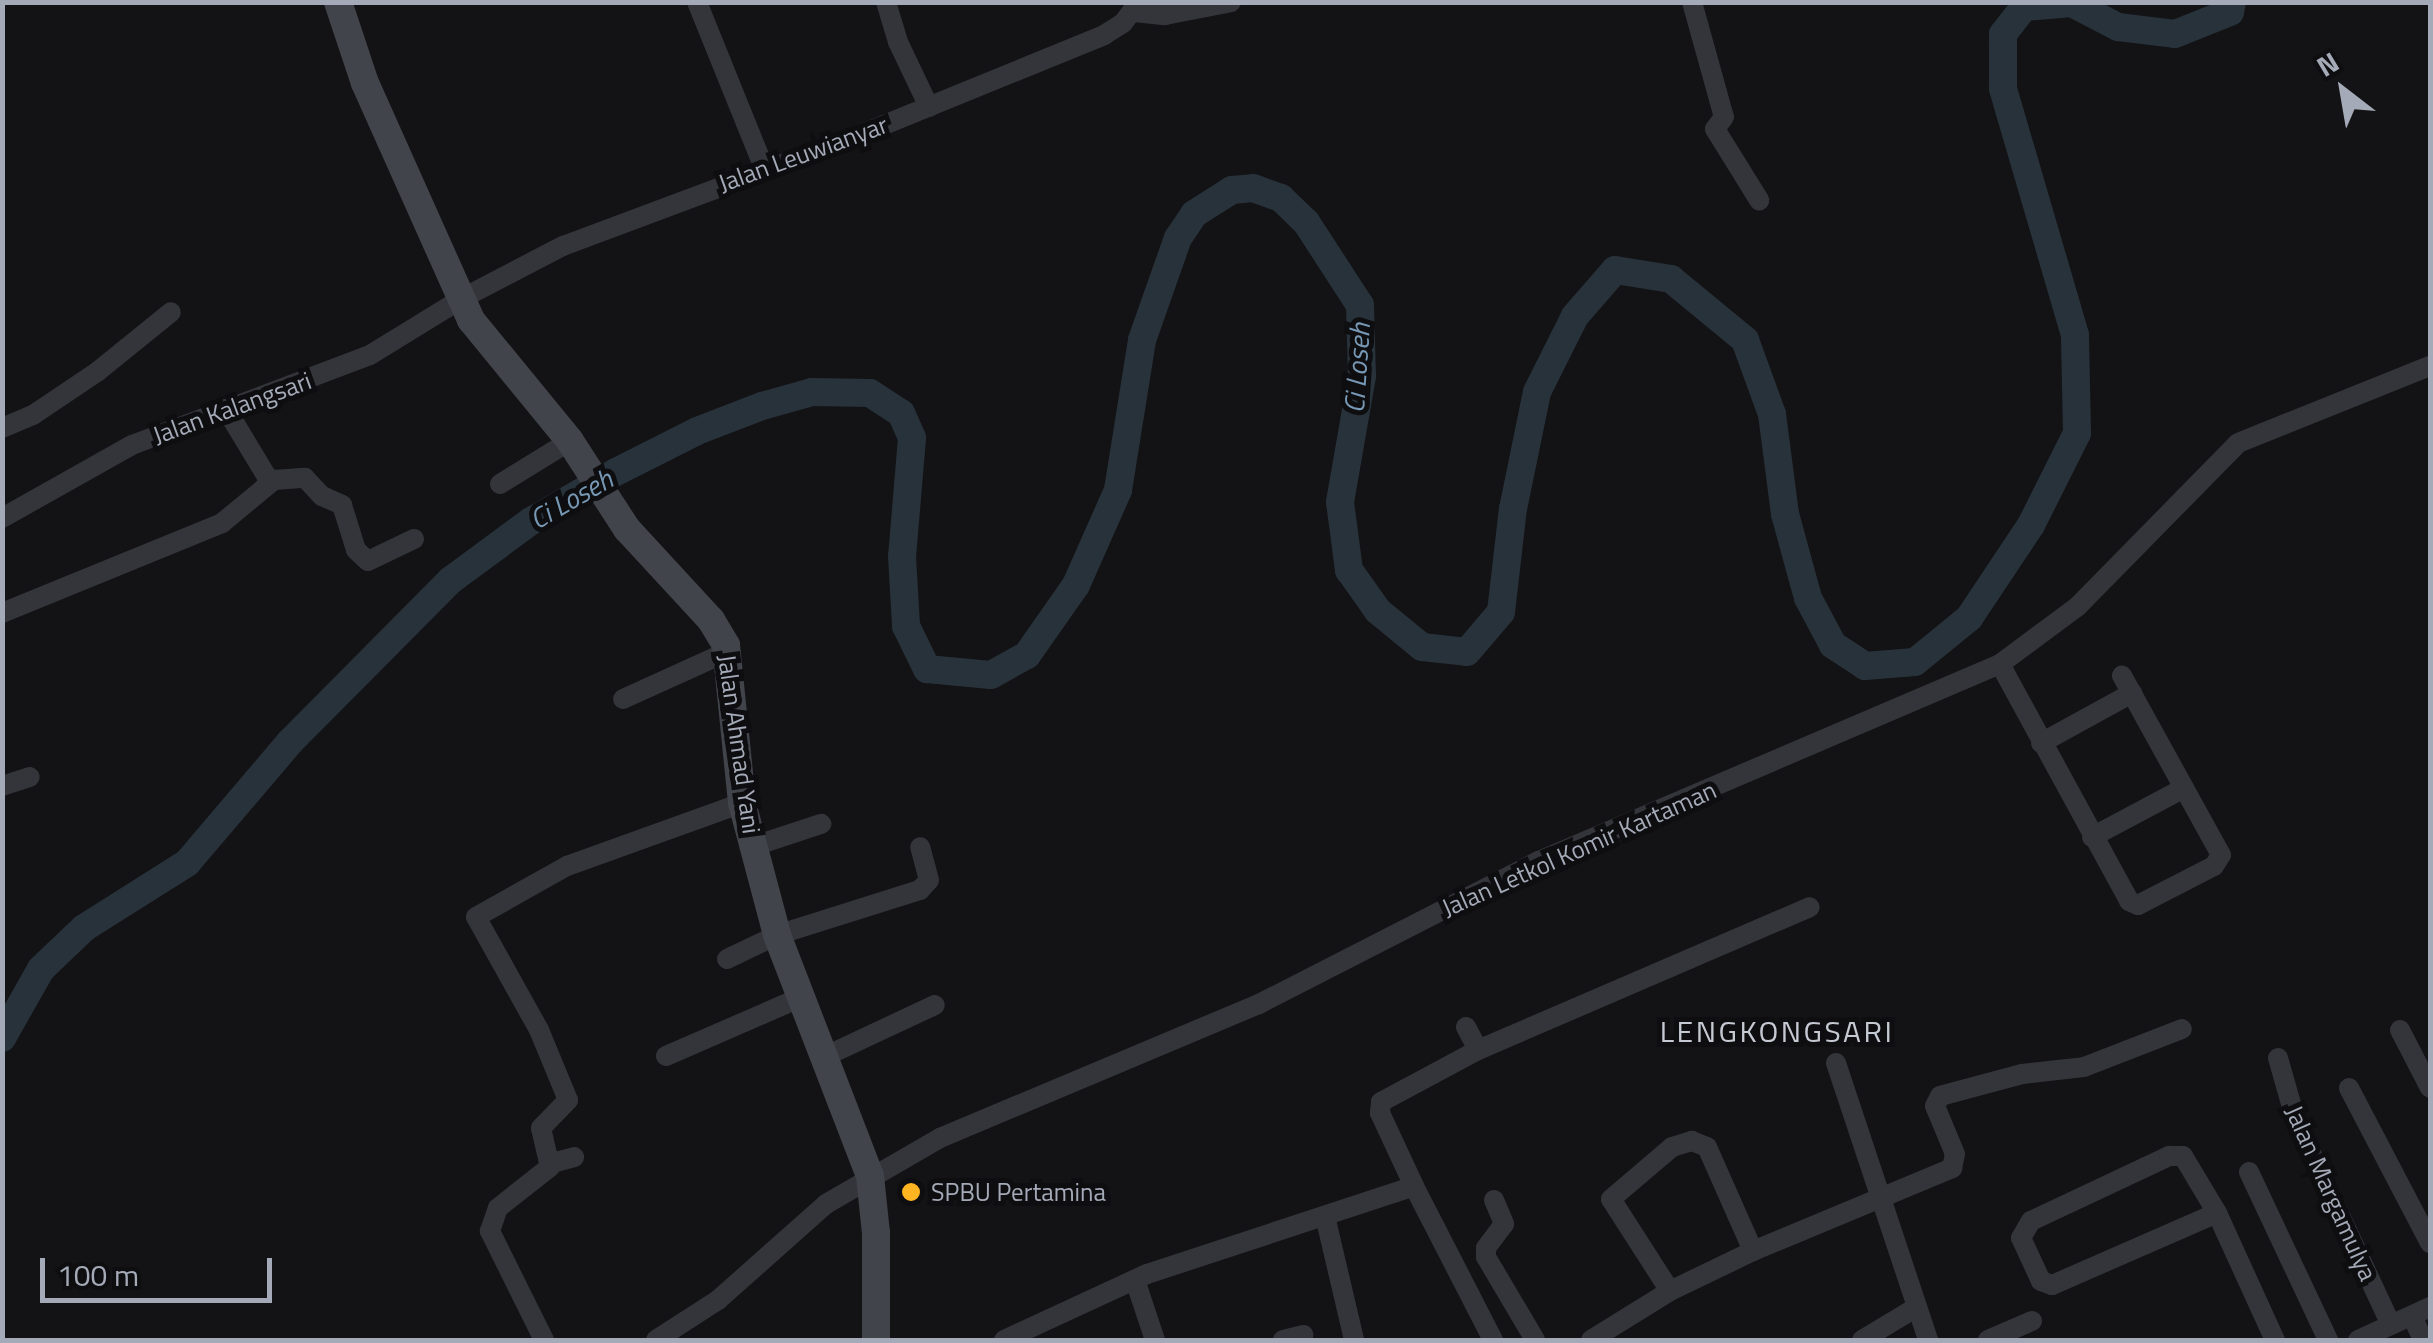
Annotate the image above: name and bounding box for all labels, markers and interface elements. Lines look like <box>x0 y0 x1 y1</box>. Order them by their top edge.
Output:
north arrow <box>2293 40 2393 140</box>
text: N <box>2308 40 2347 87</box>
street label: Jalan Leuwianyar <box>714 109 892 199</box>
water label: Ci Loseh <box>1337 322 1377 414</box>
street label: Jalan Kalangsari <box>149 365 315 451</box>
water label: Ci Loseh <box>523 462 619 536</box>
street label: Jalan Ahmad Yani <box>712 652 766 836</box>
street label: Jalan Letkol Komir Kartaman <box>1437 775 1721 923</box>
district label: LENGKONGSARI <box>1660 1013 1894 1049</box>
street label: Jalan Margamulya <box>2279 1101 2383 1285</box>
place label: SPBU Pertamina <box>931 1177 1106 1207</box>
marker: SPBU Pertamina <box>900 1181 922 1203</box>
scale bar <box>45 1238 278 1300</box>
text: 100 m <box>57 1252 139 1298</box>

